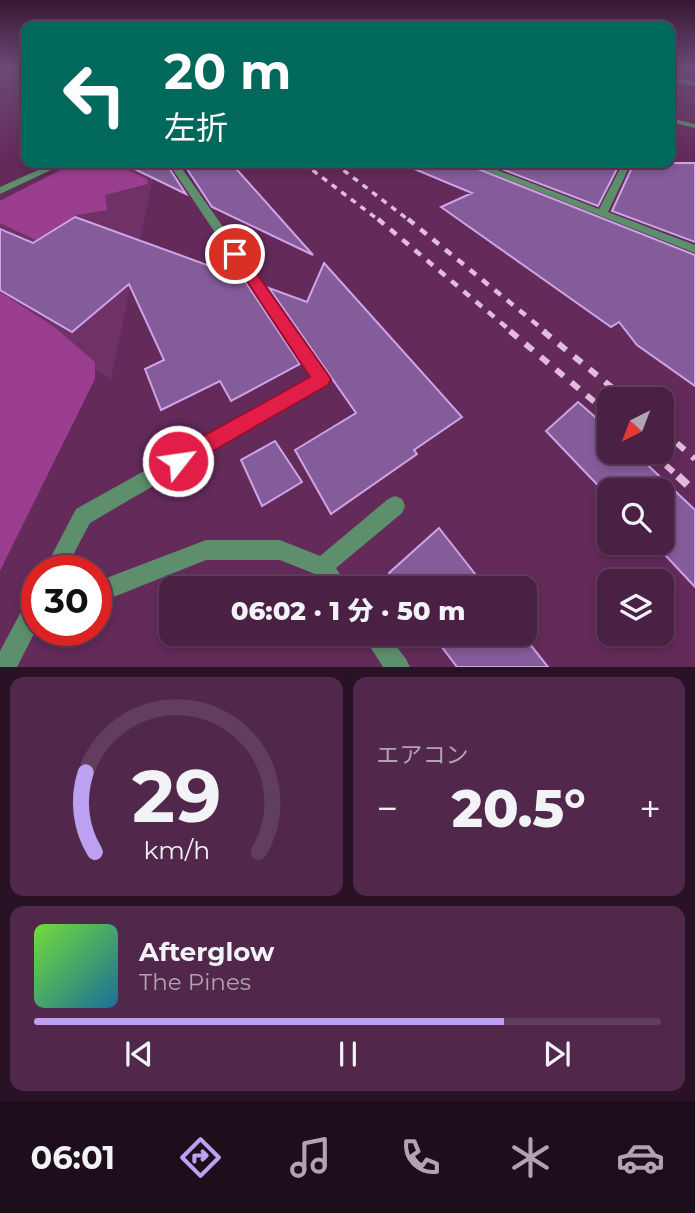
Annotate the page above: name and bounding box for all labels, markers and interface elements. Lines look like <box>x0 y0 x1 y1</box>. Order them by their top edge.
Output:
text: 20 m <box>164 42 291 101</box>
icon: left <box>49 49 140 140</box>
text: 左折 <box>164 108 228 147</box>
pin <box>205 224 265 284</box>
icon: arrive <box>216 235 254 273</box>
north arrow <box>597 387 674 464</box>
map controls <box>597 387 674 646</box>
position arrow <box>141 424 215 498</box>
button: search <box>597 478 674 555</box>
speed limit sign: 30 <box>21 555 112 646</box>
button: layers <box>597 569 674 646</box>
text: 06:02 · 1 分 · 50 m <box>231 595 465 627</box>
text: エアコン <box>377 741 469 769</box>
text: 29 <box>132 753 221 841</box>
text: 20.5° <box>452 777 586 840</box>
text: − <box>377 785 398 832</box>
text: + <box>639 785 661 832</box>
text: km/h <box>143 835 210 865</box>
text: Afterglow <box>139 936 274 968</box>
text: The Pines <box>139 968 251 996</box>
icon: previous <box>120 1035 158 1073</box>
icon: pause <box>329 1035 367 1073</box>
icon: next <box>538 1035 576 1073</box>
icon: directions <box>176 1133 225 1182</box>
icon: music <box>286 1133 335 1182</box>
icon: phone <box>396 1133 445 1182</box>
icon: climate <box>506 1133 555 1182</box>
icon: car <box>616 1133 665 1182</box>
text: 06:01 <box>30 1138 115 1177</box>

